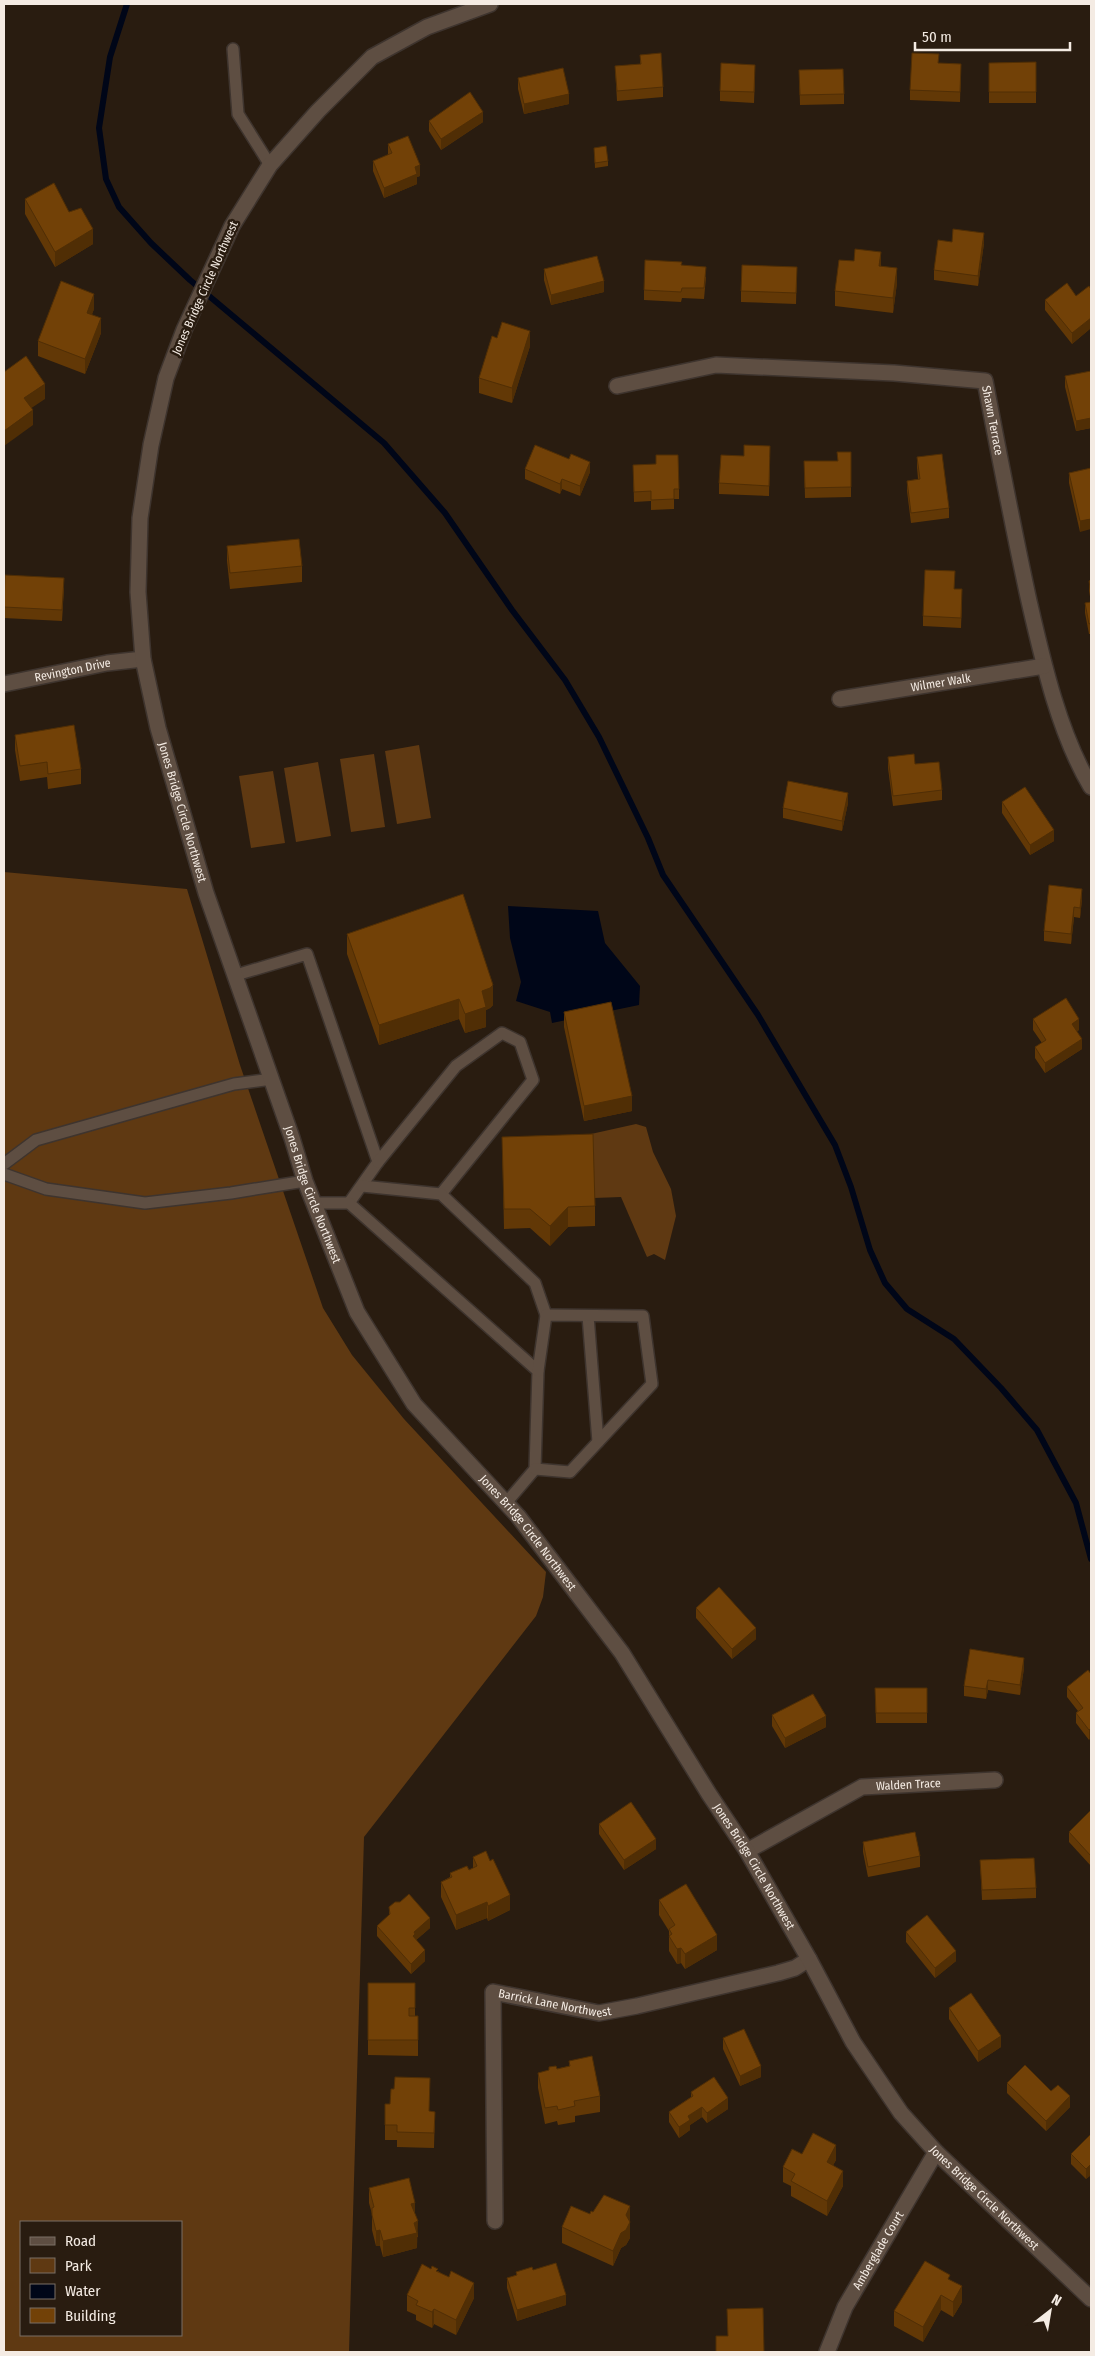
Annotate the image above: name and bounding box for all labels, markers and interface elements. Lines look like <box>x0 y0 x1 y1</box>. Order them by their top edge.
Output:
scale bar <box>915 20 1070 52</box>
text: 50 m <box>922 28 952 46</box>
street label: Jones Bridge Circle Northwest <box>169 219 241 357</box>
street label: Shawn Terrace <box>979 384 1006 457</box>
street label: Revington Drive <box>33 656 111 685</box>
street label: Wilmer Walk <box>910 671 972 694</box>
street label: Jones Bridge Circle Northwest <box>155 741 210 884</box>
street label: Jones Bridge Circle Northwest <box>281 1124 344 1265</box>
street label: Jones Bridge Circle Northwest <box>477 1472 579 1593</box>
street label: Walden Trace <box>876 1776 941 1793</box>
street label: Jones Bridge Circle Northwest <box>710 1801 798 1932</box>
street label: Barrick Lane Northwest <box>497 1986 612 2020</box>
street label: Jones Bridge Circle Northwest <box>927 2143 1042 2253</box>
street label: Amberglade Court <box>850 2209 907 2292</box>
legend <box>20 2221 182 2336</box>
text: Road <box>65 2232 96 2250</box>
text: Park <box>65 2257 92 2275</box>
text: Water <box>65 2282 101 2300</box>
north arrow <box>1025 2286 1075 2336</box>
text: N <box>1048 2291 1064 2310</box>
text: Building <box>65 2307 116 2325</box>

